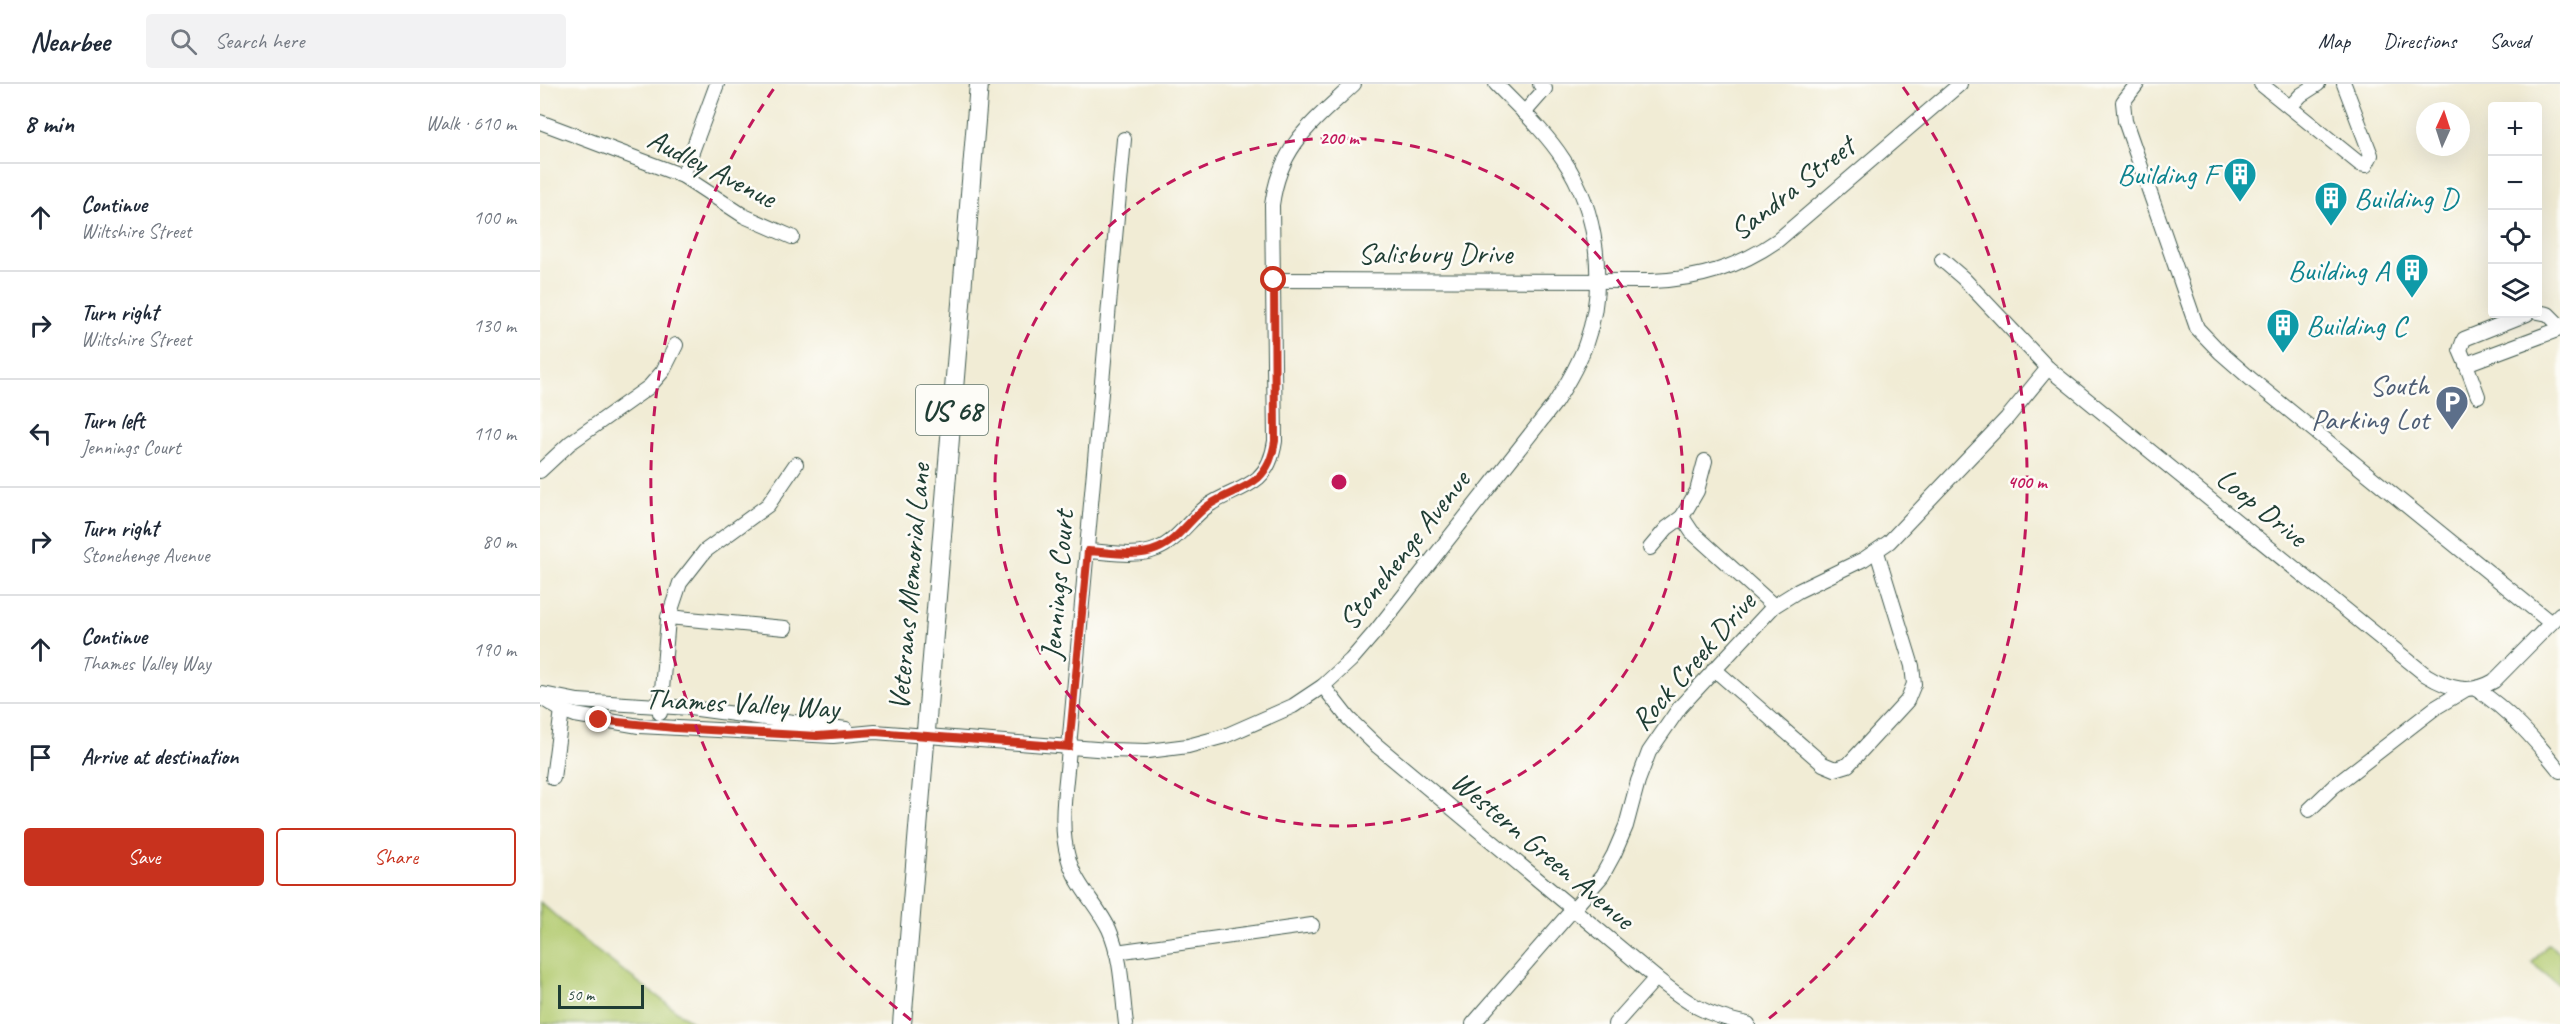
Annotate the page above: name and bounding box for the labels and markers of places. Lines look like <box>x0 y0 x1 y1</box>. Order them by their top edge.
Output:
place label: Building F <box>2117 155 2223 193</box>
building icon: Building F <box>2222 156 2258 203</box>
place label: Building D <box>2354 179 2460 217</box>
building icon: Building D <box>2313 180 2349 227</box>
place label: Building A <box>2288 251 2391 289</box>
building icon: Building A <box>2394 252 2430 299</box>
place label: Building C <box>2306 306 2409 344</box>
building icon: Building C <box>2265 307 2301 354</box>
place label: South Parking Lot <box>2311 366 2432 438</box>
parking icon: South Parking Lot <box>2434 384 2470 431</box>
centre of rings <box>1329 472 1349 492</box>

